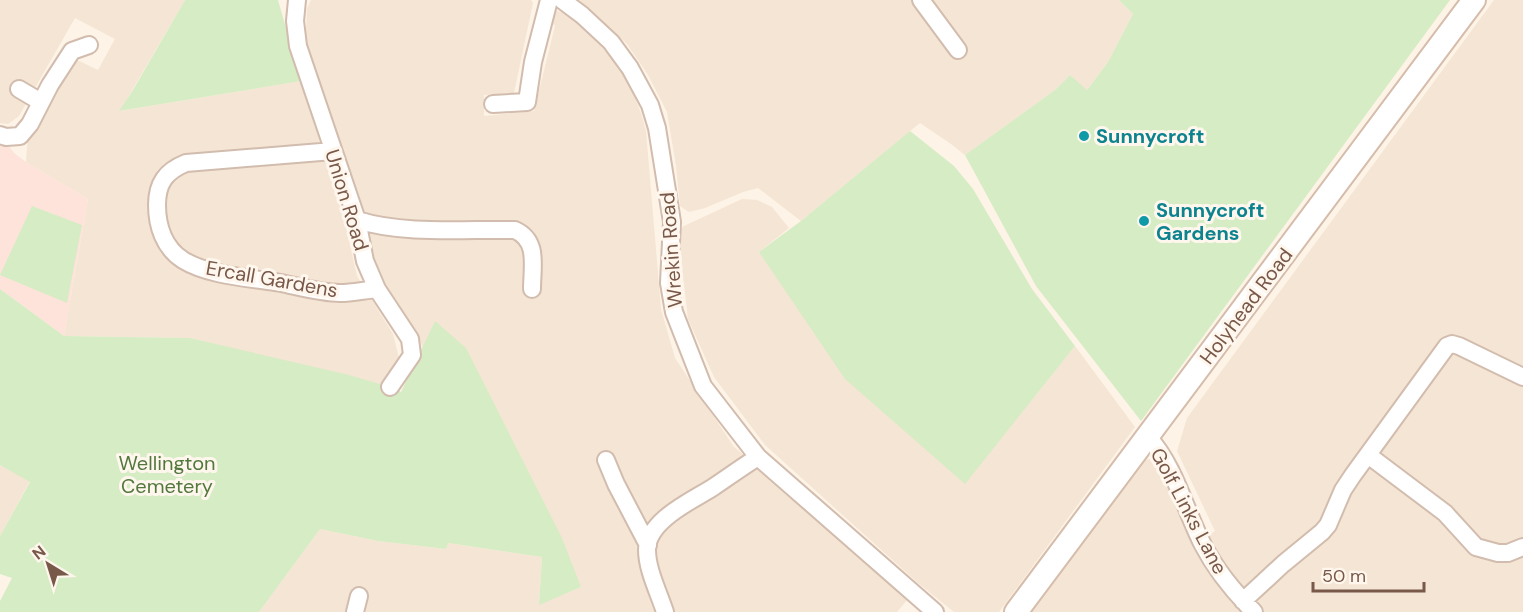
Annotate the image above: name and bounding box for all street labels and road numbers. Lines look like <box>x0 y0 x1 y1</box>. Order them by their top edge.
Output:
street label: Union Road <box>319 146 375 254</box>
street label: Wrekin Road <box>654 191 688 309</box>
street label: Holyhead Road <box>1194 243 1298 369</box>
street label: Ercall Gardens <box>204 255 340 303</box>
street label: Golf Links Lane <box>1145 443 1233 579</box>

